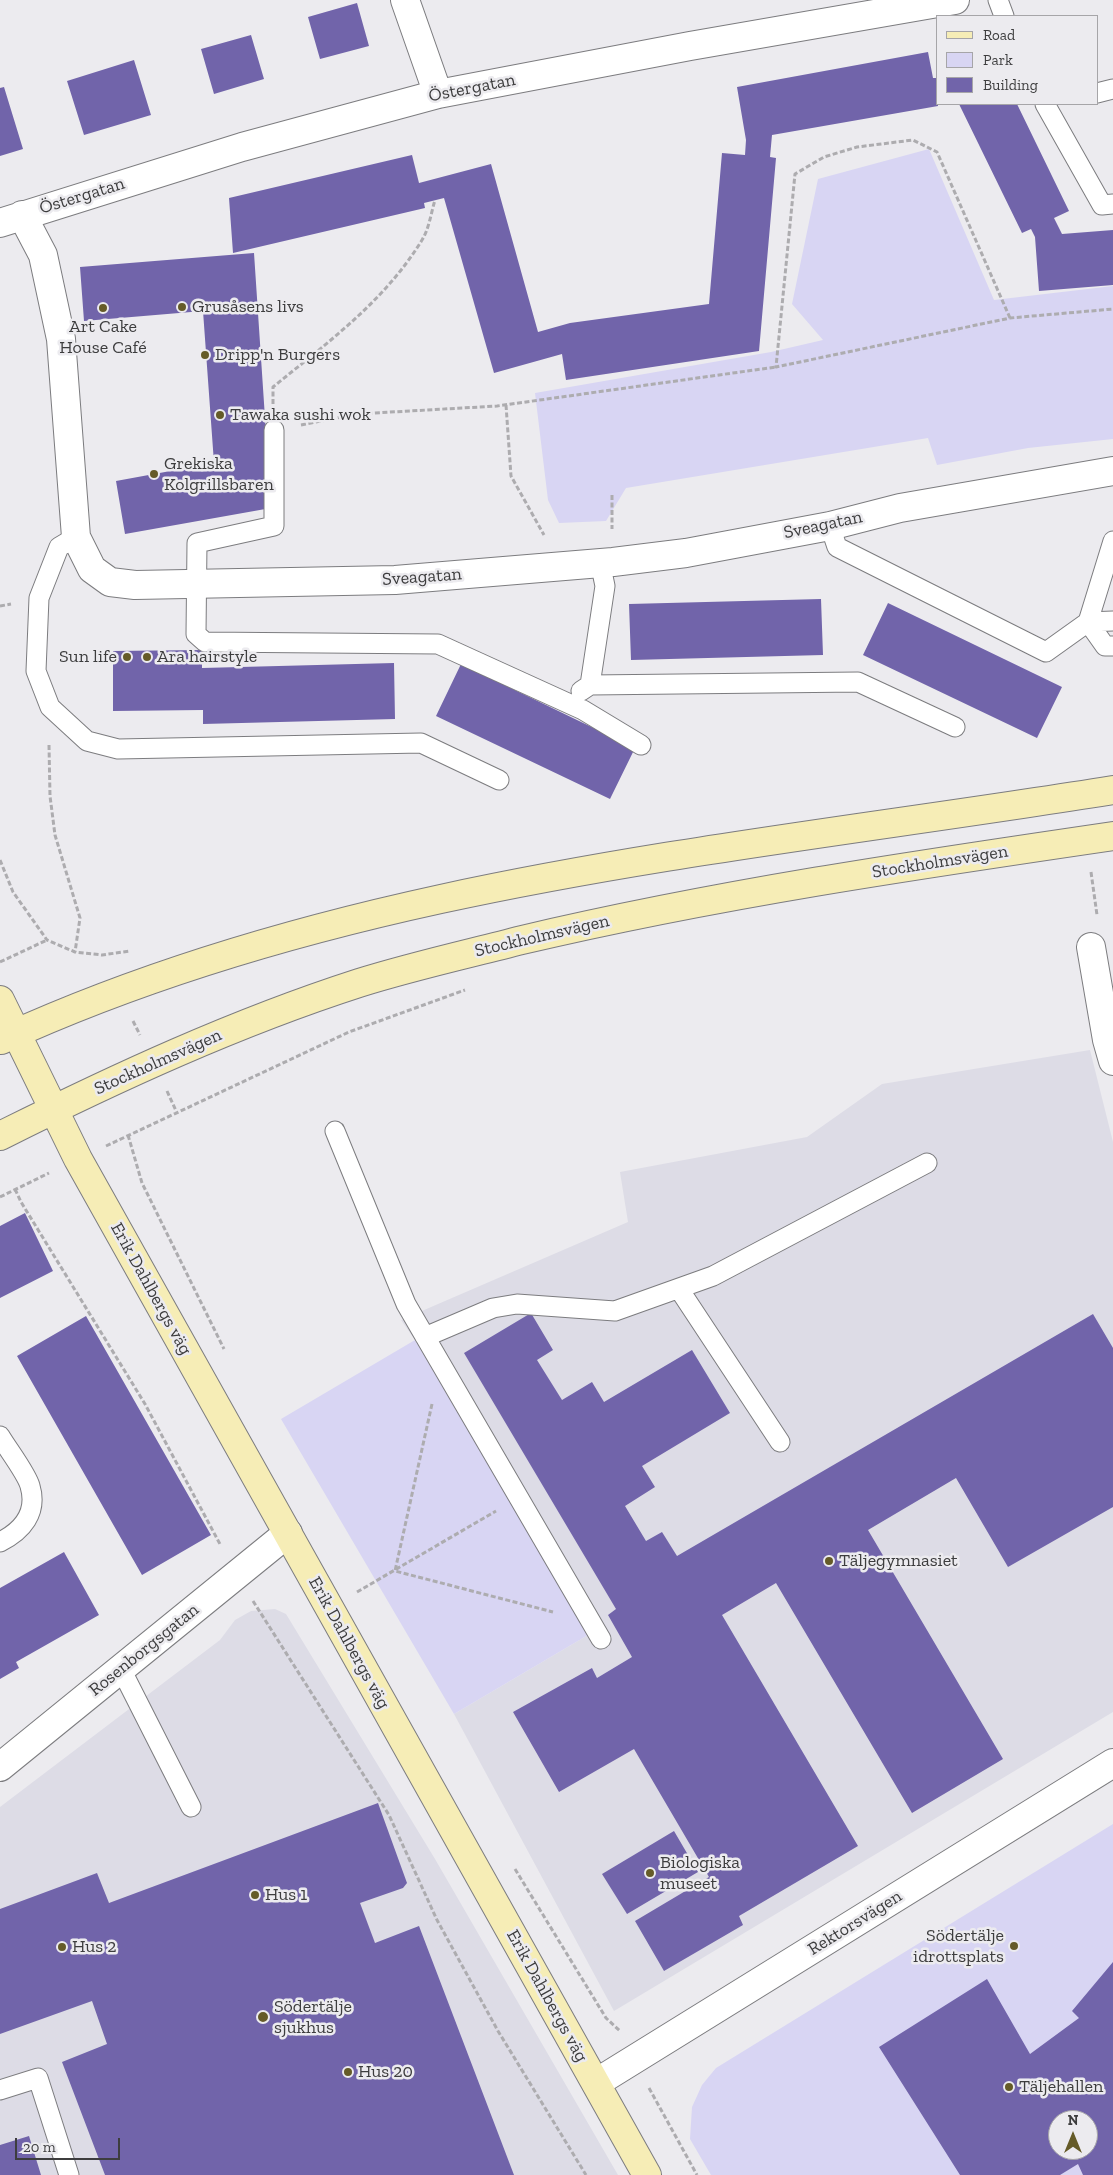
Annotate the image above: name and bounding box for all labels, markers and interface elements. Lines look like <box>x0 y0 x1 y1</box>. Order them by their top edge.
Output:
legend <box>936 15 1098 105</box>
text: Road <box>983 26 1015 44</box>
text: Park <box>983 51 1013 69</box>
street label: Östergatan <box>427 69 517 107</box>
text: Building <box>983 76 1038 94</box>
street label: Östergatan <box>37 173 127 219</box>
place label: Grusåsens livs <box>192 296 304 318</box>
marker: Grusåsens livs <box>176 301 188 313</box>
marker: Art Cake House Café <box>97 302 109 314</box>
place label: Art Cake House Café <box>59 316 147 358</box>
place label: Dripp'n Burgers <box>215 344 340 366</box>
marker: Dripp'n Burgers <box>199 349 211 361</box>
place label: Tawaka sushi wok <box>230 404 371 426</box>
marker: Tawaka sushi wok <box>214 409 226 421</box>
place label: Grekiska Kolgrillsbaren <box>164 453 274 496</box>
marker: Grekiska Kolgrillsbaren <box>148 468 160 480</box>
street label: Sveagatan <box>782 506 864 544</box>
street label: Sveagatan <box>381 563 463 591</box>
place label: Sun life <box>59 646 117 668</box>
place label: Ara hairstyle <box>157 646 257 668</box>
marker: Sun life <box>121 651 133 663</box>
marker: Ara hairstyle <box>141 651 153 663</box>
street label: Stockholmsvägen <box>871 841 1009 883</box>
street label: Stockholmsvägen <box>473 910 611 962</box>
street label: Stockholmsvägen <box>91 1024 225 1100</box>
street label: Erik Dahlbergs väg <box>106 1219 196 1359</box>
place label: Täljegymnasiet <box>839 1550 958 1572</box>
marker: Täljegymnasiet <box>823 1555 835 1567</box>
street label: Erik Dahlbergs väg <box>304 1573 394 1713</box>
street label: Rosenborgsgatan <box>85 1599 203 1701</box>
place label: Biologiska museet <box>660 1852 740 1895</box>
marker: Biologiska museet <box>644 1867 656 1879</box>
place label: Hus 1 <box>265 1884 307 1906</box>
street label: Rektorsvägen <box>804 1886 906 1960</box>
marker: Hus 1 <box>249 1889 261 1901</box>
place label: Södertälje idrottsplats <box>913 1925 1004 1968</box>
street label: Erik Dahlbergs väg <box>502 1926 592 2066</box>
place label: Hus 2 <box>72 1936 117 1958</box>
marker: Södertälje idrottsplats <box>1008 1940 1020 1952</box>
marker: Hus 2 <box>56 1941 68 1953</box>
place label: Södertälje sjukhus <box>274 1996 352 2038</box>
marker: Södertälje sjukhus <box>256 2010 270 2024</box>
place label: Hus 20 <box>358 2061 413 2083</box>
marker: Hus 20 <box>342 2066 354 2078</box>
place label: Täljehallen <box>1019 2076 1103 2098</box>
marker: Täljehallen <box>1003 2081 1015 2093</box>
north arrow <box>1048 2110 1098 2160</box>
text: N <box>1068 2112 1078 2129</box>
scale bar <box>18 2128 122 2160</box>
text: 20 m <box>23 2138 56 2156</box>

